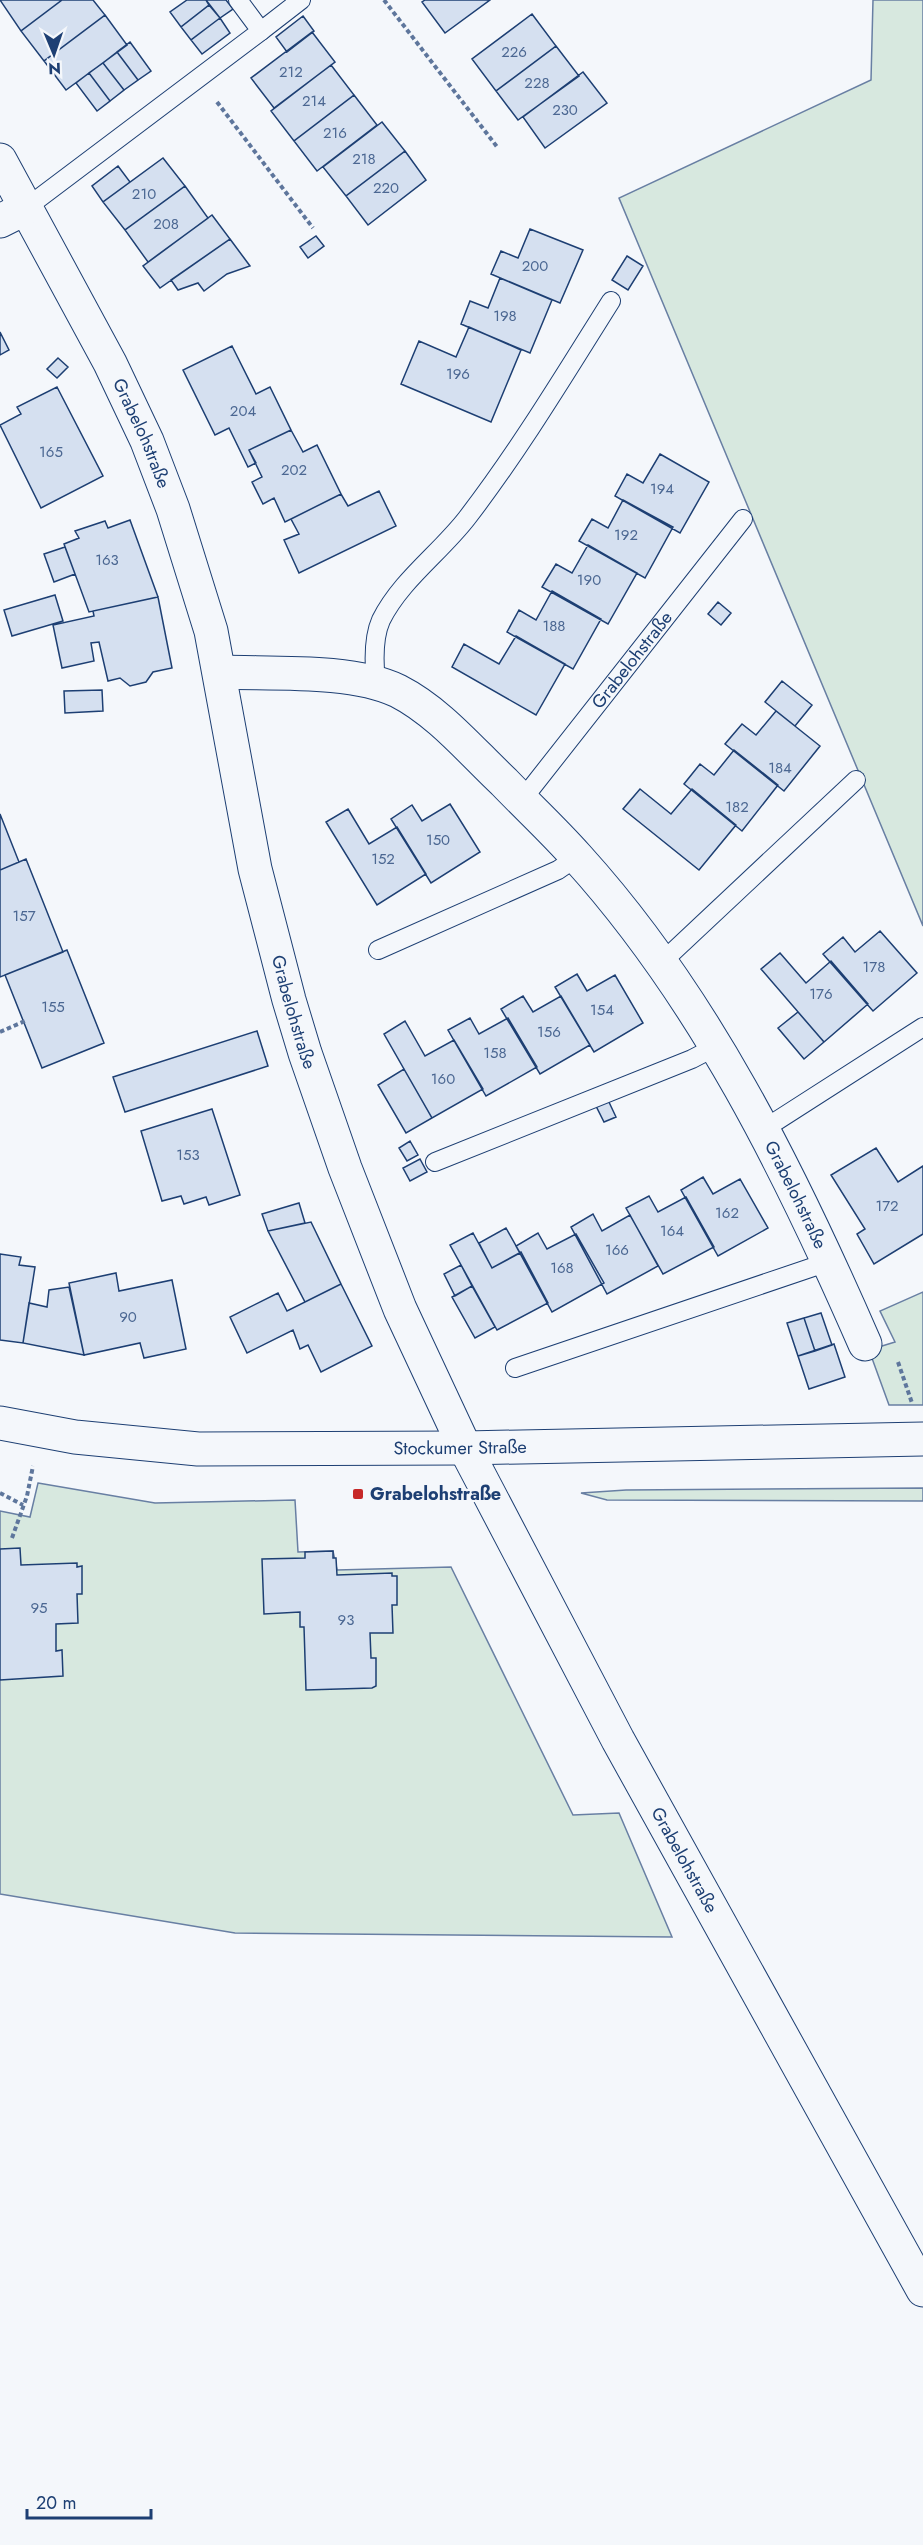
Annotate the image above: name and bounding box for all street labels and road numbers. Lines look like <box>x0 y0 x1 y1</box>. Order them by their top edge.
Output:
street label: Grabelohstraße <box>106 374 177 492</box>
street label: Grabelohstraße <box>585 606 679 714</box>
street label: Grabelohstraße <box>265 952 323 1073</box>
street label: Grabelohstraße <box>758 1136 833 1253</box>
street label: Stockumer Straße <box>393 1434 527 1461</box>
street label: Grabelohstraße <box>645 1802 724 1918</box>

